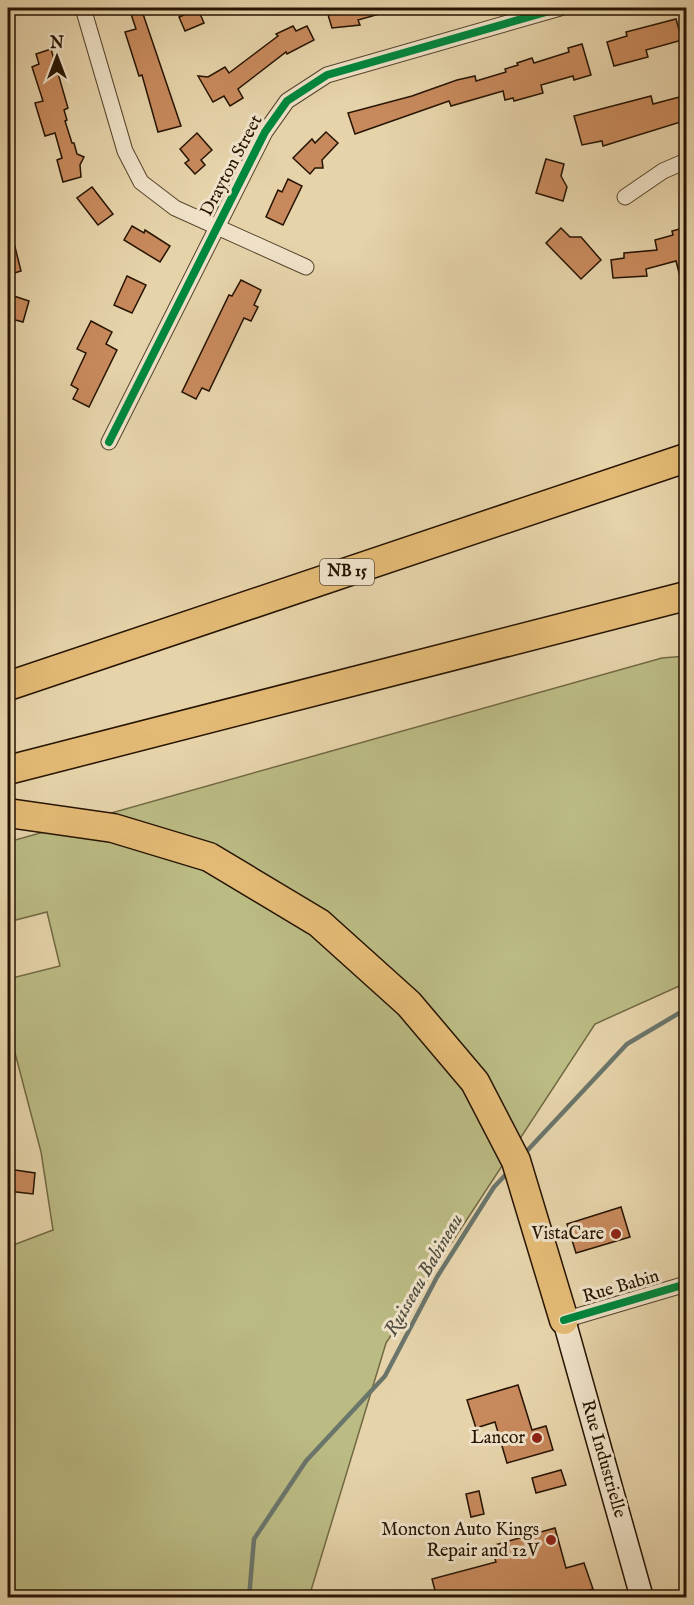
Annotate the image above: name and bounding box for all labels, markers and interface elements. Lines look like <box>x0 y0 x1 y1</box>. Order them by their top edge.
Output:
north arrow <box>27 27 87 87</box>
text: N <box>49 34 64 54</box>
street label: Drayton Street <box>196 111 268 221</box>
road number: NB 15 <box>320 559 374 585</box>
water label: Ruisseau Babineau <box>379 1209 469 1341</box>
place label: VistaCare <box>531 1223 604 1246</box>
marker: VistaCare <box>609 1227 623 1241</box>
street label: Rue Babin <box>580 1265 662 1309</box>
street label: Rue Industrielle <box>575 1397 631 1521</box>
place label: Lancor <box>471 1427 525 1450</box>
marker: Lancor <box>530 1431 544 1445</box>
place label: Moncton Auto Kings Repair and 12V <box>381 1519 540 1563</box>
marker: Moncton Auto Kings Repair and 12V <box>544 1533 558 1547</box>

